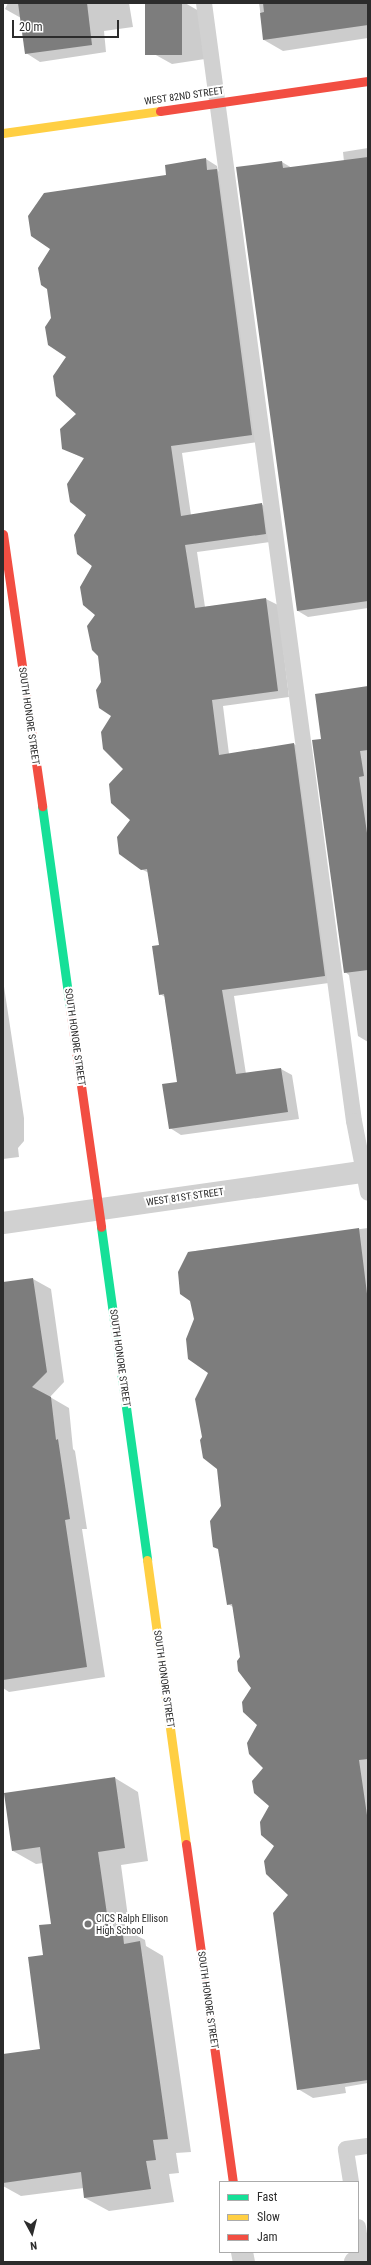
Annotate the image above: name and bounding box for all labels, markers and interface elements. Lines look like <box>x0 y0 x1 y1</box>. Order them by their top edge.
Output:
scale bar <box>14 12 121 38</box>
text: 20 m <box>19 20 43 34</box>
street label: WEST 82ND STREET <box>143 84 225 108</box>
street label: SOUTH HONORE STREET <box>16 666 42 766</box>
street label: SOUTH HONORE STREET <box>62 987 88 1087</box>
street label: WEST 81ST STREET <box>145 1186 225 1208</box>
street label: SOUTH HONORE STREET <box>107 1308 133 1408</box>
street label: SOUTH HONORE STREET <box>151 1629 177 1729</box>
place label: CICS Ralph Ellison High School <box>96 1912 168 1936</box>
marker: CICS Ralph Ellison High School <box>83 1919 93 1929</box>
street label: SOUTH HONORE STREET <box>195 1950 221 2050</box>
legend <box>219 2181 359 2253</box>
text: Fast <box>257 2190 277 2204</box>
text: Slow <box>257 2210 280 2224</box>
north arrow <box>12 2213 52 2253</box>
text: Jam <box>257 2230 278 2244</box>
text: N <box>29 2239 38 2252</box>

